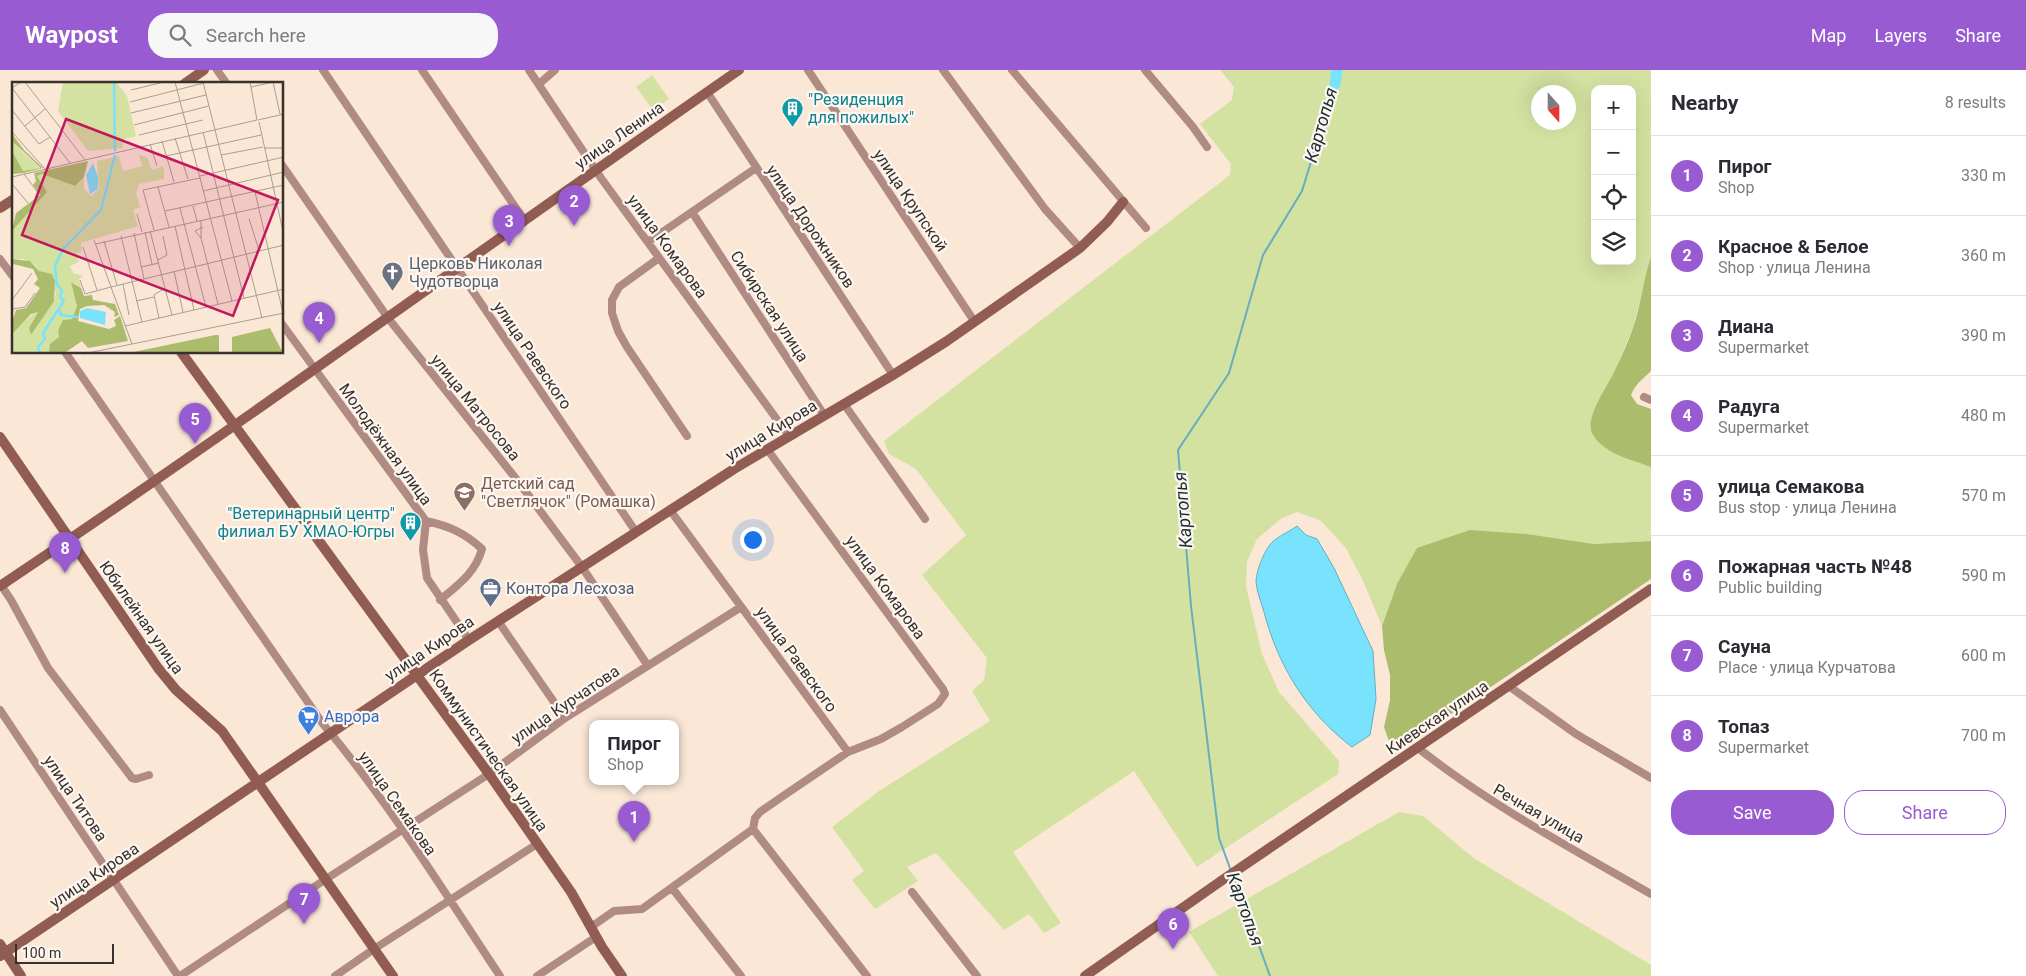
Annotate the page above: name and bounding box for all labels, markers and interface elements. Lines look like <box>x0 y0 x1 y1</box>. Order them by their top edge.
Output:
search box <box>148 13 498 58</box>
text: Waypost <box>25 21 118 49</box>
icon: search <box>166 21 194 49</box>
text: Search here <box>206 24 306 47</box>
text: Map <box>1811 25 1846 46</box>
text: Layers <box>1874 25 1927 46</box>
text: Share <box>1955 25 2001 46</box>
inset map <box>12 82 284 354</box>
water label: Картопья <box>1300 85 1341 165</box>
north arrow <box>1531 85 1576 130</box>
map controls <box>1591 85 1636 265</box>
button: + <box>1591 85 1636 130</box>
place label: "Резиденция для пожилых" <box>808 90 914 127</box>
text: Nearby <box>1671 91 1738 115</box>
text: 8 results <box>1945 93 2006 112</box>
building icon: "Резиденция для пожилых" <box>780 96 804 127</box>
street label: улица Ленина <box>571 98 667 173</box>
button: − <box>1591 130 1636 175</box>
street label: улица Крупской <box>869 146 952 255</box>
text: Пирог <box>1718 155 1772 178</box>
street label: улица Дорожников <box>762 161 859 291</box>
text: 1 <box>1682 166 1692 185</box>
text: 330 m <box>1961 166 2006 185</box>
button: locate <box>1591 175 1636 220</box>
text: Shop <box>1718 178 1754 197</box>
pin: 2 <box>558 185 590 226</box>
street label: улица Комарова <box>624 191 712 302</box>
pin: 3 <box>493 205 525 246</box>
button: layers <box>1591 220 1636 265</box>
text: Красное & Белое <box>1718 235 1869 258</box>
text: 2 <box>1682 246 1692 265</box>
text: 360 m <box>1961 246 2006 265</box>
street label: Сибирская улица <box>726 247 813 366</box>
place label: Церковь Николая Чудотворца <box>409 254 542 291</box>
text: Shop · улица Ленина <box>1718 258 1871 277</box>
church icon: Церковь Николая Чудотворца <box>381 260 405 291</box>
street label: улица Раевского <box>490 298 576 413</box>
pin: 4 <box>303 302 335 343</box>
text: Диана <box>1718 315 1774 338</box>
text: 3 <box>1682 326 1692 345</box>
text: 390 m <box>1961 326 2006 345</box>
text: Supermarket <box>1718 338 1809 357</box>
street label: улица Матросова <box>427 350 524 464</box>
street label: Молодёжная улица <box>335 380 436 509</box>
text: Радуга <box>1718 395 1780 418</box>
street label: улица Кирова <box>722 396 820 465</box>
pin: 5 <box>179 403 211 444</box>
text: 4 <box>1682 406 1692 425</box>
text: 480 m <box>1961 406 2006 425</box>
text: Supermarket <box>1718 418 1809 437</box>
water label: Картопья <box>1169 471 1196 549</box>
place label: Детский сад "Светлячок" (Ромашка) <box>481 474 656 511</box>
text: улица Семакова <box>1718 475 1864 498</box>
school or university icon: Детский сад "Светлячок" (Ромашка) <box>453 480 477 511</box>
text: 5 <box>1682 486 1692 505</box>
text: 570 m <box>1961 486 2006 505</box>
text: Bus stop · улица Ленина <box>1718 498 1897 517</box>
place label: "Ветеринарный центр" филиал БУ ХМАО-Югры <box>217 504 395 541</box>
building icon: "Ветеринарный центр" филиал БУ ХМАО-Югры <box>399 510 423 541</box>
your location <box>740 527 766 553</box>
pin: 8 <box>49 532 81 573</box>
street label: улица Комарова <box>842 532 930 643</box>
text: Пожарная часть №48 <box>1718 555 1912 578</box>
street label: Юбилейная улица <box>95 557 188 678</box>
text: 6 <box>1682 566 1692 585</box>
text: 590 m <box>1961 566 2006 585</box>
office icon: Контора Лесхоза <box>478 576 502 607</box>
text: Public building <box>1718 578 1822 597</box>
place label: Контора Лесхоза <box>506 579 635 598</box>
street label: улица Раевского <box>752 603 841 716</box>
street label: улица Кирова <box>381 612 477 685</box>
text: Сауна <box>1718 635 1771 658</box>
text: 7 <box>1682 646 1692 665</box>
text: 600 m <box>1961 646 2006 665</box>
text: Place · улица Курчатова <box>1718 658 1896 677</box>
street label: улица Курчатова <box>508 661 623 748</box>
street label: Коммунистическая улица <box>425 665 552 835</box>
street label: Киевская улица <box>1382 676 1492 759</box>
supermarket icon: Аврора <box>296 704 320 735</box>
place label: Аврора <box>324 707 379 726</box>
text: Топаз <box>1718 715 1770 738</box>
popup <box>589 720 679 785</box>
text: 8 <box>1682 726 1692 745</box>
text: 700 m <box>1961 726 2006 745</box>
text: Пирог <box>607 732 661 755</box>
text: Supermarket <box>1718 738 1809 757</box>
street label: улица Семакова <box>355 748 441 859</box>
street label: улица Титова <box>40 752 111 845</box>
text: Shop <box>607 755 644 774</box>
street label: Речная улица <box>1490 780 1588 847</box>
button: Save <box>1671 790 1834 835</box>
button: Share <box>1844 790 2006 835</box>
pin: 1 <box>618 801 650 842</box>
street label: улица Кирова <box>46 839 142 912</box>
water label: Картопья <box>1222 869 1268 949</box>
pin: 7 <box>288 883 320 924</box>
pin: 6 <box>1157 908 1189 949</box>
scale bar <box>15 941 114 964</box>
text: 100 m <box>22 945 61 961</box>

